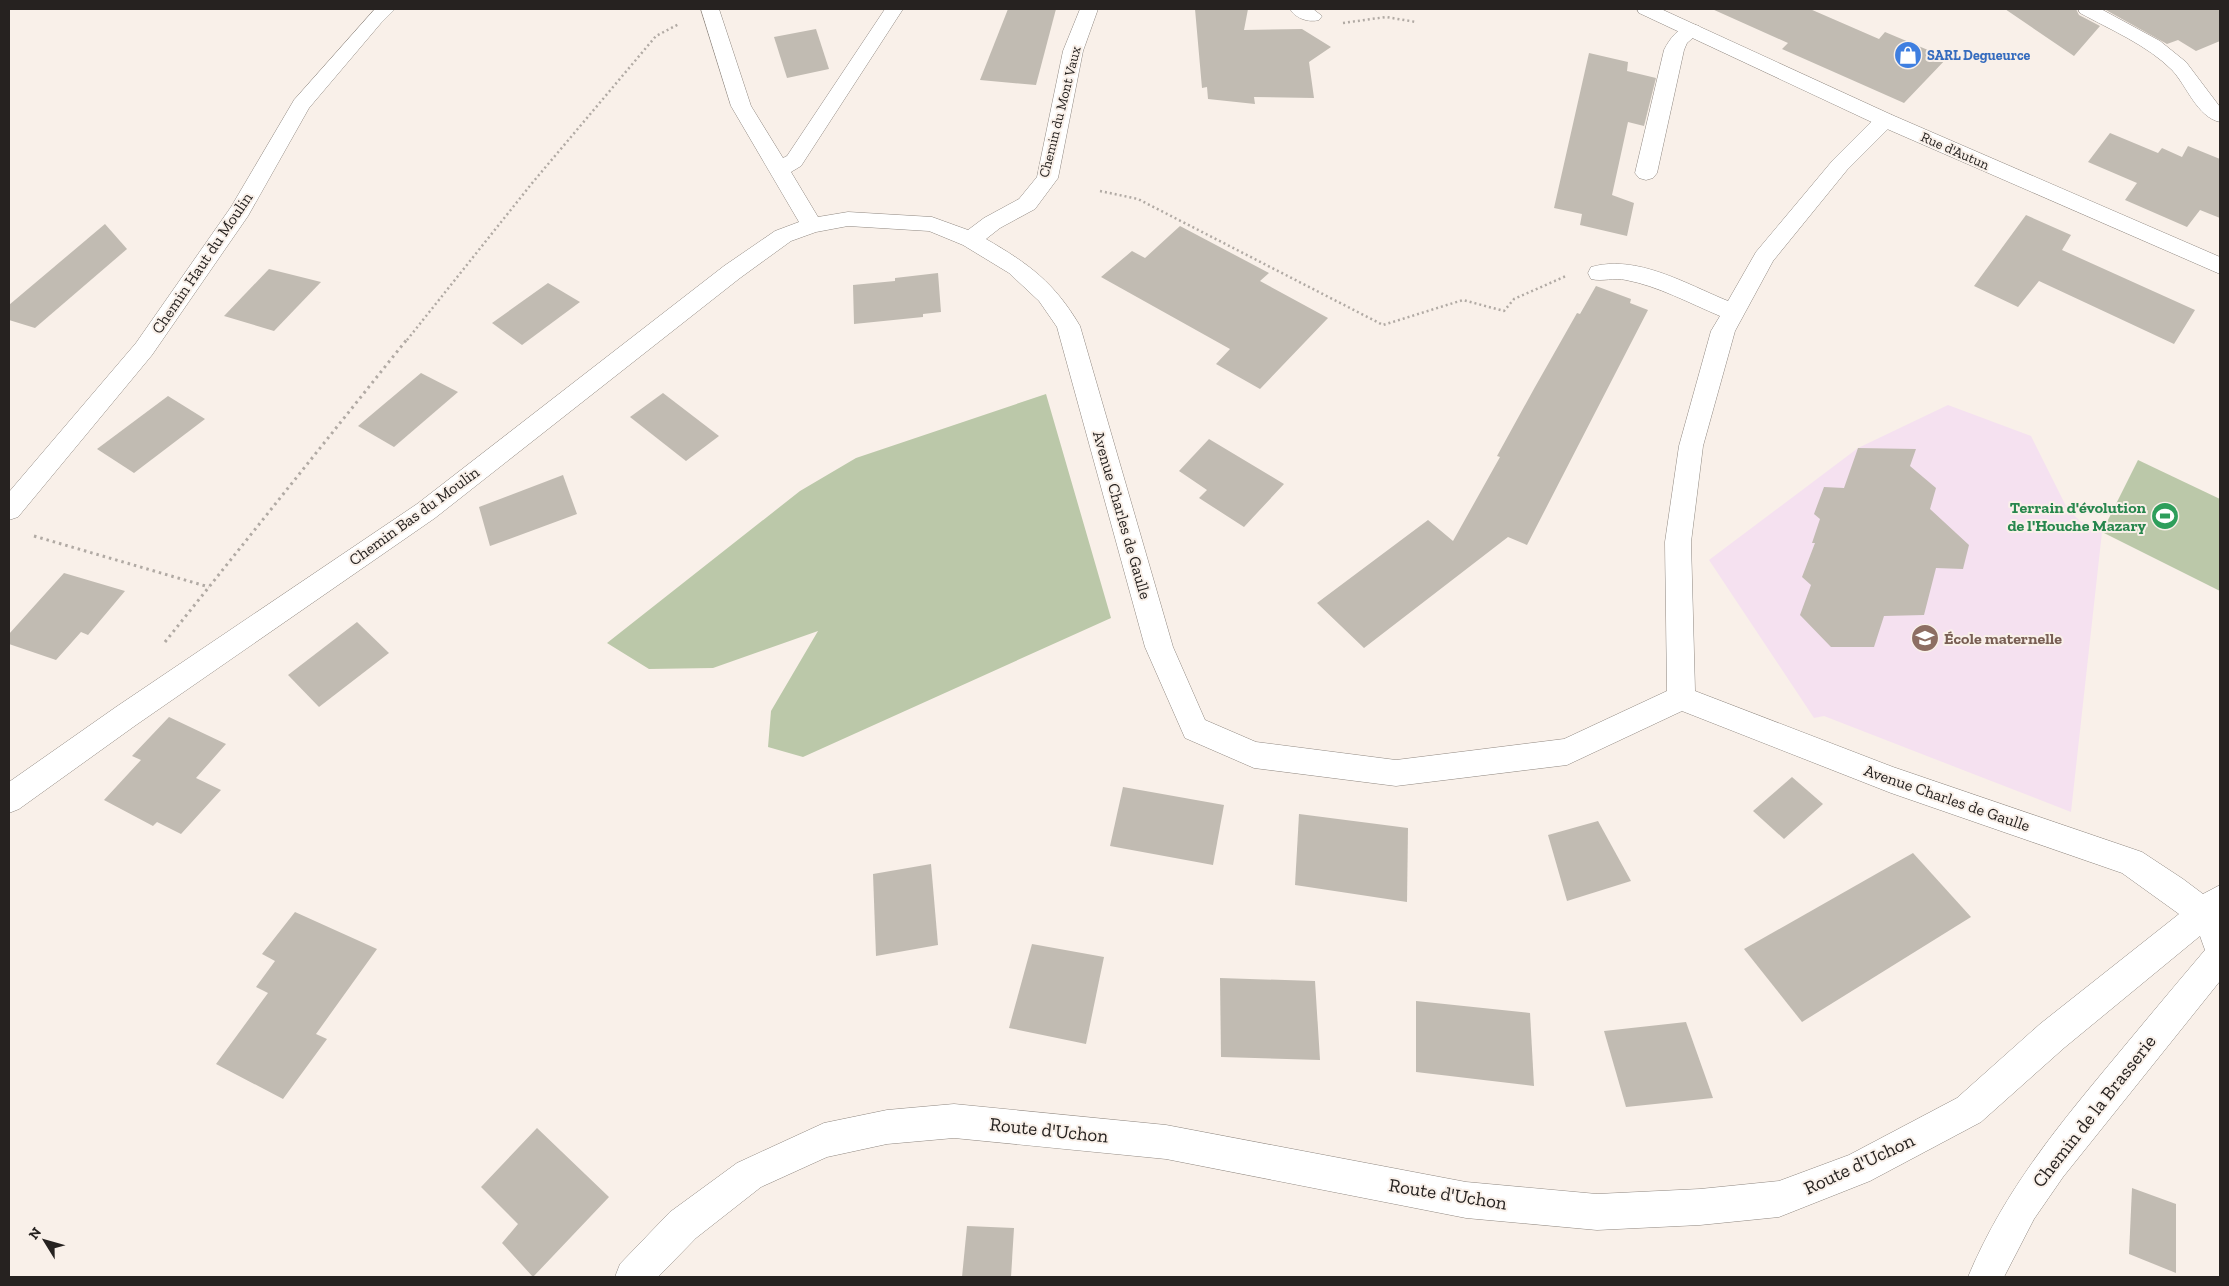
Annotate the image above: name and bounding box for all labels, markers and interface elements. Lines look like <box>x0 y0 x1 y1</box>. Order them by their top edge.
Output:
shop icon: SARL Degueurce <box>1893 40 1923 70</box>
street label: Chemin du Mont Vaux <box>1035 45 1085 179</box>
place label: SARL Degueurce <box>1927 47 2031 64</box>
street label: Rue d'Autun <box>1918 128 1992 174</box>
street label: Chemin Haut du Moulin <box>148 188 257 337</box>
street label: Avenue Charles de Gaulle <box>1089 429 1155 601</box>
street label: Chemin Bas du Moulin <box>345 462 483 570</box>
place label: Terrain d'évolution de l'Houche Mazary <box>2007 498 2147 535</box>
sports icon: Terrain d'évolution de l'Houche Mazary <box>2150 501 2180 531</box>
school or university icon: École maternelle <box>1910 623 1940 653</box>
place label: École maternelle <box>1944 629 2062 648</box>
street label: Avenue Charles de Gaulle <box>1862 761 2032 835</box>
street label: Chemin de la Brasserie <box>2027 1030 2161 1192</box>
street label: Route d'Uchon <box>989 1112 1110 1148</box>
street label: Route d'Uchon <box>1800 1128 1918 1200</box>
street label: Route d'Uchon <box>1387 1173 1509 1215</box>
north arrow <box>20 1216 70 1266</box>
text: N <box>25 1224 45 1243</box>

